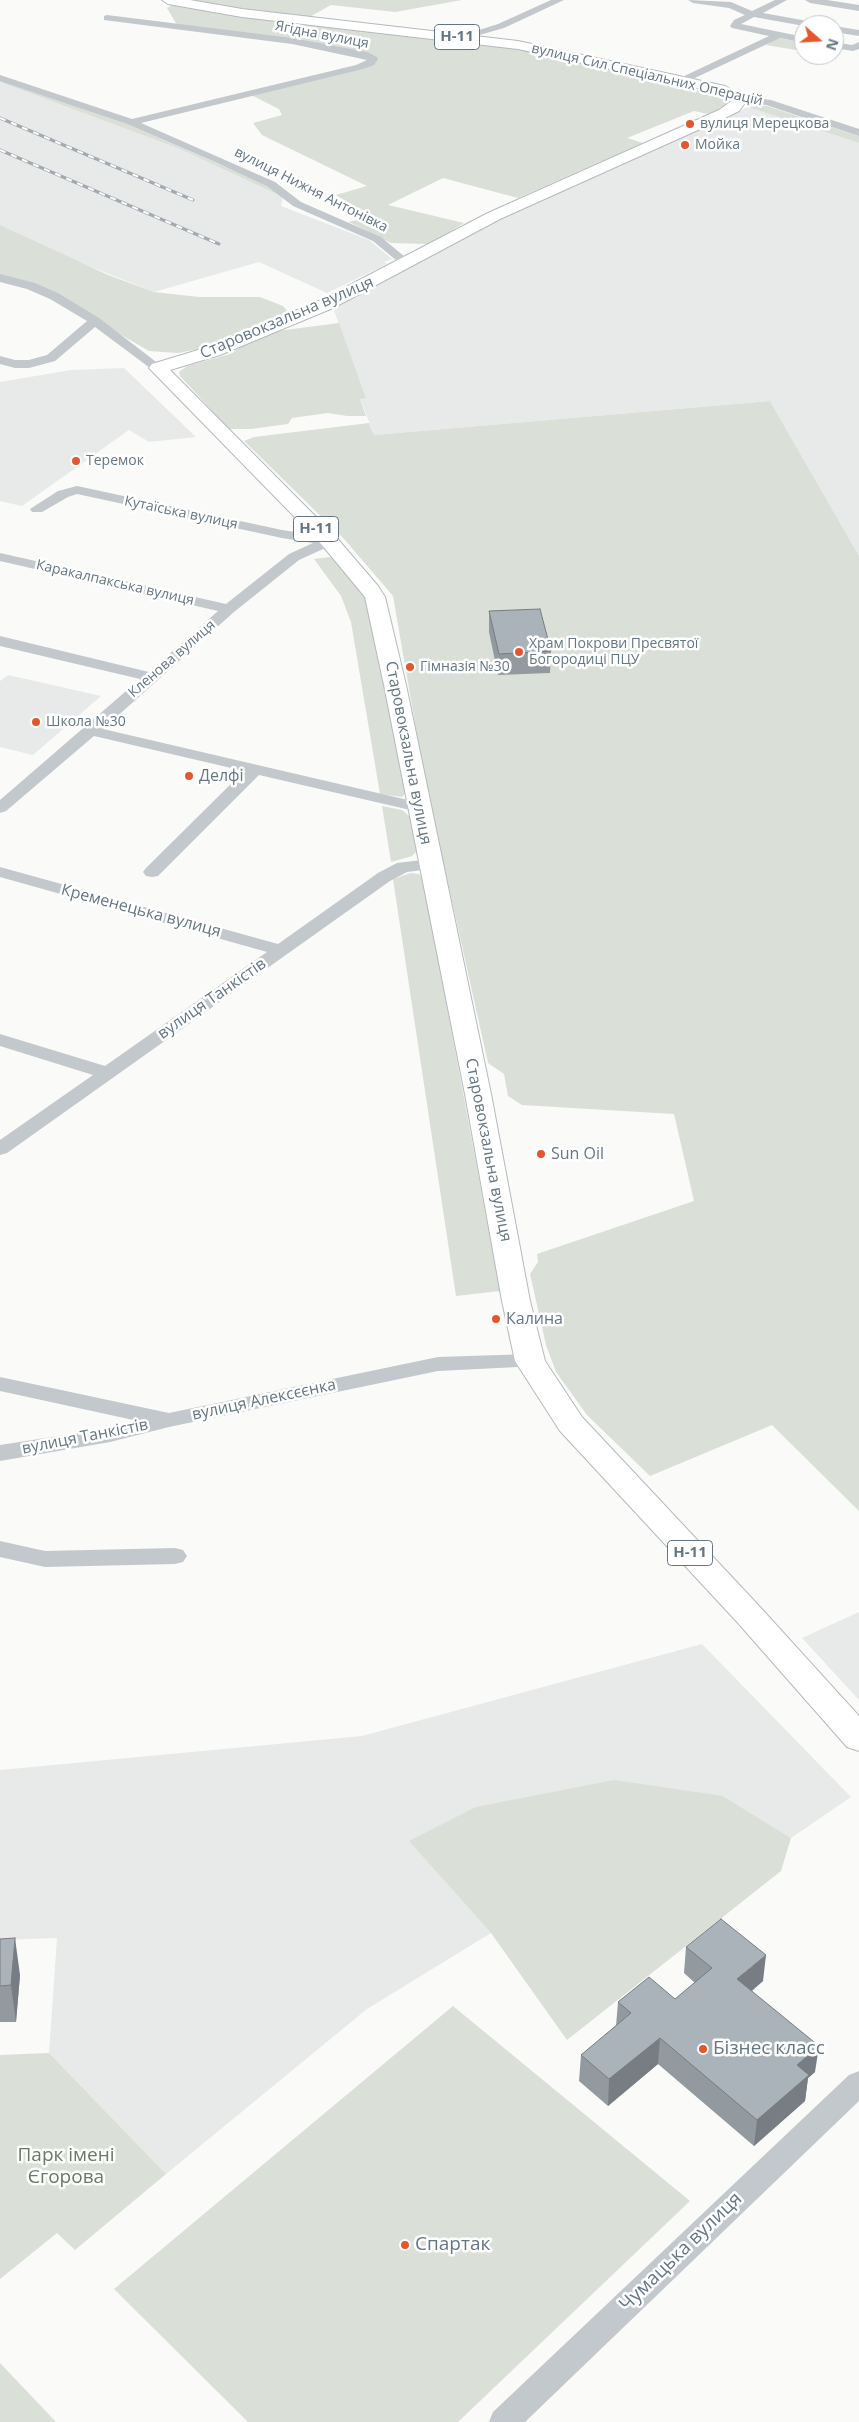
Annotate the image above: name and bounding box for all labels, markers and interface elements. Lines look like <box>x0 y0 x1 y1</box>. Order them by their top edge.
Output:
north arrow <box>794 15 844 65</box>
street label: Ягідна вулиця <box>274 18 370 52</box>
road number: Н-11 <box>434 24 480 50</box>
text: N <box>822 36 844 53</box>
street label: вулиця Сил Спеціальних Операцій <box>530 40 764 110</box>
place label: вулиця Мерецкова <box>700 116 829 132</box>
marker: вулиця Мерецкова <box>684 118 696 130</box>
place label: Мойка <box>695 137 740 153</box>
marker: Мойка <box>679 139 691 151</box>
street label: вулиця Нижня Антонівка <box>231 144 391 236</box>
street label: Старовокзальна вулиця <box>197 273 377 363</box>
place label: Теремок <box>86 453 144 469</box>
marker: Теремок <box>70 455 82 467</box>
street label: Кутаїська вулиця <box>123 493 239 533</box>
road number: Н-11 <box>294 516 338 542</box>
street label: Каракалпакська вулиця <box>34 557 196 609</box>
street label: Кленова вулиця <box>125 617 219 701</box>
place label: Храм Покрови Пресвятої Богородиці ПЦУ <box>529 636 698 669</box>
marker: Храм Покрови Пресвятої Богородиці ПЦУ <box>513 646 525 658</box>
street label: Старовокзальна вулиця <box>381 659 435 847</box>
place label: Гімназія №30 <box>420 659 510 675</box>
marker: Гімназія №30 <box>404 661 416 673</box>
place label: Школа №30 <box>46 714 126 730</box>
marker: Школа №30 <box>30 716 42 728</box>
place label: Делфі <box>199 766 244 786</box>
marker: Делфі <box>183 770 195 782</box>
street label: Кременецька вулиця <box>59 880 223 942</box>
street label: вулиця Танкістів <box>154 954 270 1044</box>
street label: Старовокзальна вулиця <box>461 1056 515 1244</box>
place label: Sun Oil <box>551 1144 604 1164</box>
marker: Sun Oil <box>535 1148 547 1160</box>
place label: Калина <box>506 1309 563 1329</box>
marker: Калина <box>490 1313 502 1325</box>
street label: вулиця Алексєєнка <box>190 1375 338 1425</box>
street label: вулиця Танкістів <box>20 1415 150 1459</box>
road number: Н-11 <box>668 1540 712 1566</box>
place label: Бізнес класс <box>713 2038 825 2060</box>
marker: Бізнес класс <box>697 2043 709 2055</box>
park label: Парк імені Єгорова <box>18 2145 114 2189</box>
street label: Чумацька вулиця <box>615 2188 747 2316</box>
place label: Спартак <box>415 2234 490 2256</box>
marker: Спартак <box>399 2239 411 2251</box>

